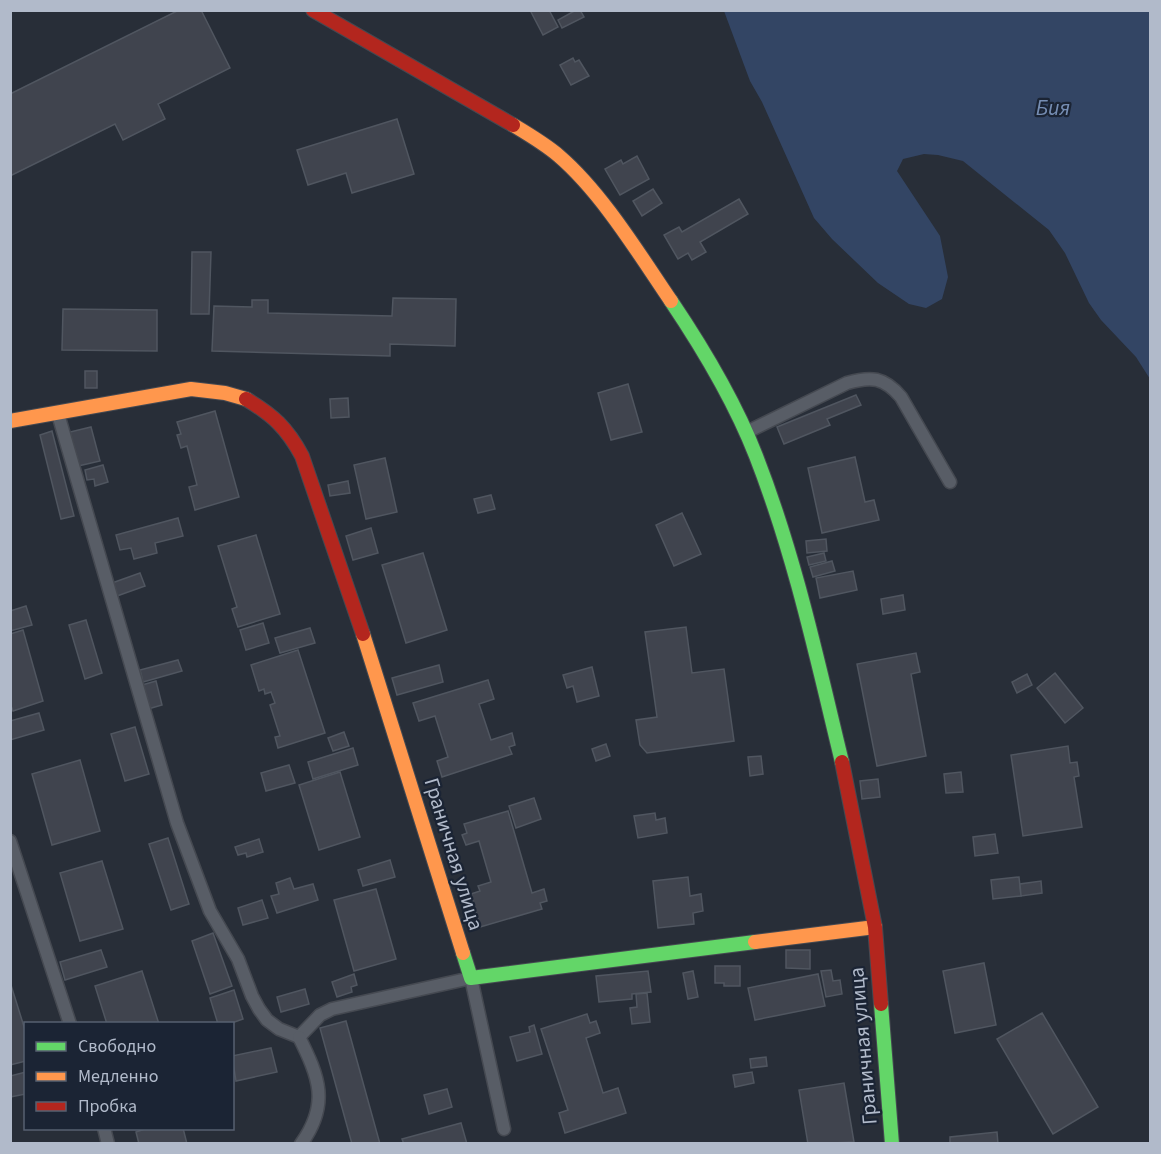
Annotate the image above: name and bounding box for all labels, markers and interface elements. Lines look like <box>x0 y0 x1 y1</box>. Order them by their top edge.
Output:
water label: Бия <box>1036 92 1070 124</box>
street label: Граничная улица <box>417 774 491 934</box>
street label: Граничная улица <box>841 966 885 1126</box>
legend <box>24 1022 234 1130</box>
text: Свободно <box>78 1034 156 1059</box>
text: Медленно <box>78 1064 158 1089</box>
text: Пробка <box>78 1094 137 1119</box>

